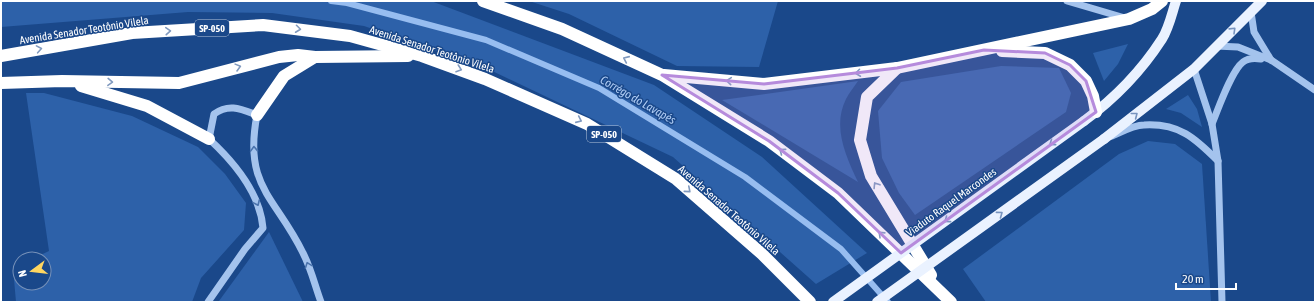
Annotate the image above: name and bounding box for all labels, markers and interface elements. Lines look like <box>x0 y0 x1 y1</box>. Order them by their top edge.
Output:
street label: Avenida Senador Teotônio Vilela <box>19 14 149 46</box>
road number: SP-050 <box>195 20 229 36</box>
street label: Avenida Senador Teotônio Vilela <box>368 23 496 75</box>
one-way arrow <box>295 24 301 33</box>
one-way arrow <box>165 27 171 35</box>
one-way arrow <box>1228 27 1236 35</box>
one-way arrow <box>36 45 43 54</box>
one-way arrow <box>623 55 630 63</box>
one-way arrow <box>234 63 241 72</box>
one-way arrow <box>455 65 462 73</box>
one-way arrow <box>855 68 861 77</box>
water label: Corrégo do Lavapés <box>598 73 678 127</box>
one-way arrow <box>726 76 732 85</box>
one-way arrow <box>107 78 113 86</box>
one-way arrow <box>1131 112 1138 120</box>
one-way arrow <box>574 115 582 123</box>
road number: SP-050 <box>587 126 621 142</box>
one-way arrow <box>1050 139 1057 146</box>
one-way arrow <box>249 146 258 152</box>
one-way arrow <box>779 148 786 155</box>
street label: Avenida Senador Teotônio Vilela <box>676 163 782 257</box>
street label: Viaduto Raquel Marcondes <box>904 165 998 239</box>
one-way arrow <box>873 182 881 189</box>
one-way arrow <box>683 185 691 192</box>
one-way arrow <box>252 199 260 206</box>
one-way arrow <box>995 212 1002 219</box>
one-way arrow <box>944 215 951 222</box>
one-way arrow <box>878 231 886 239</box>
north arrow <box>12 251 52 291</box>
one-way arrow <box>304 262 313 269</box>
scale bar <box>1176 265 1236 291</box>
text: N <box>16 269 29 278</box>
text: 20 m <box>1182 272 1204 286</box>

